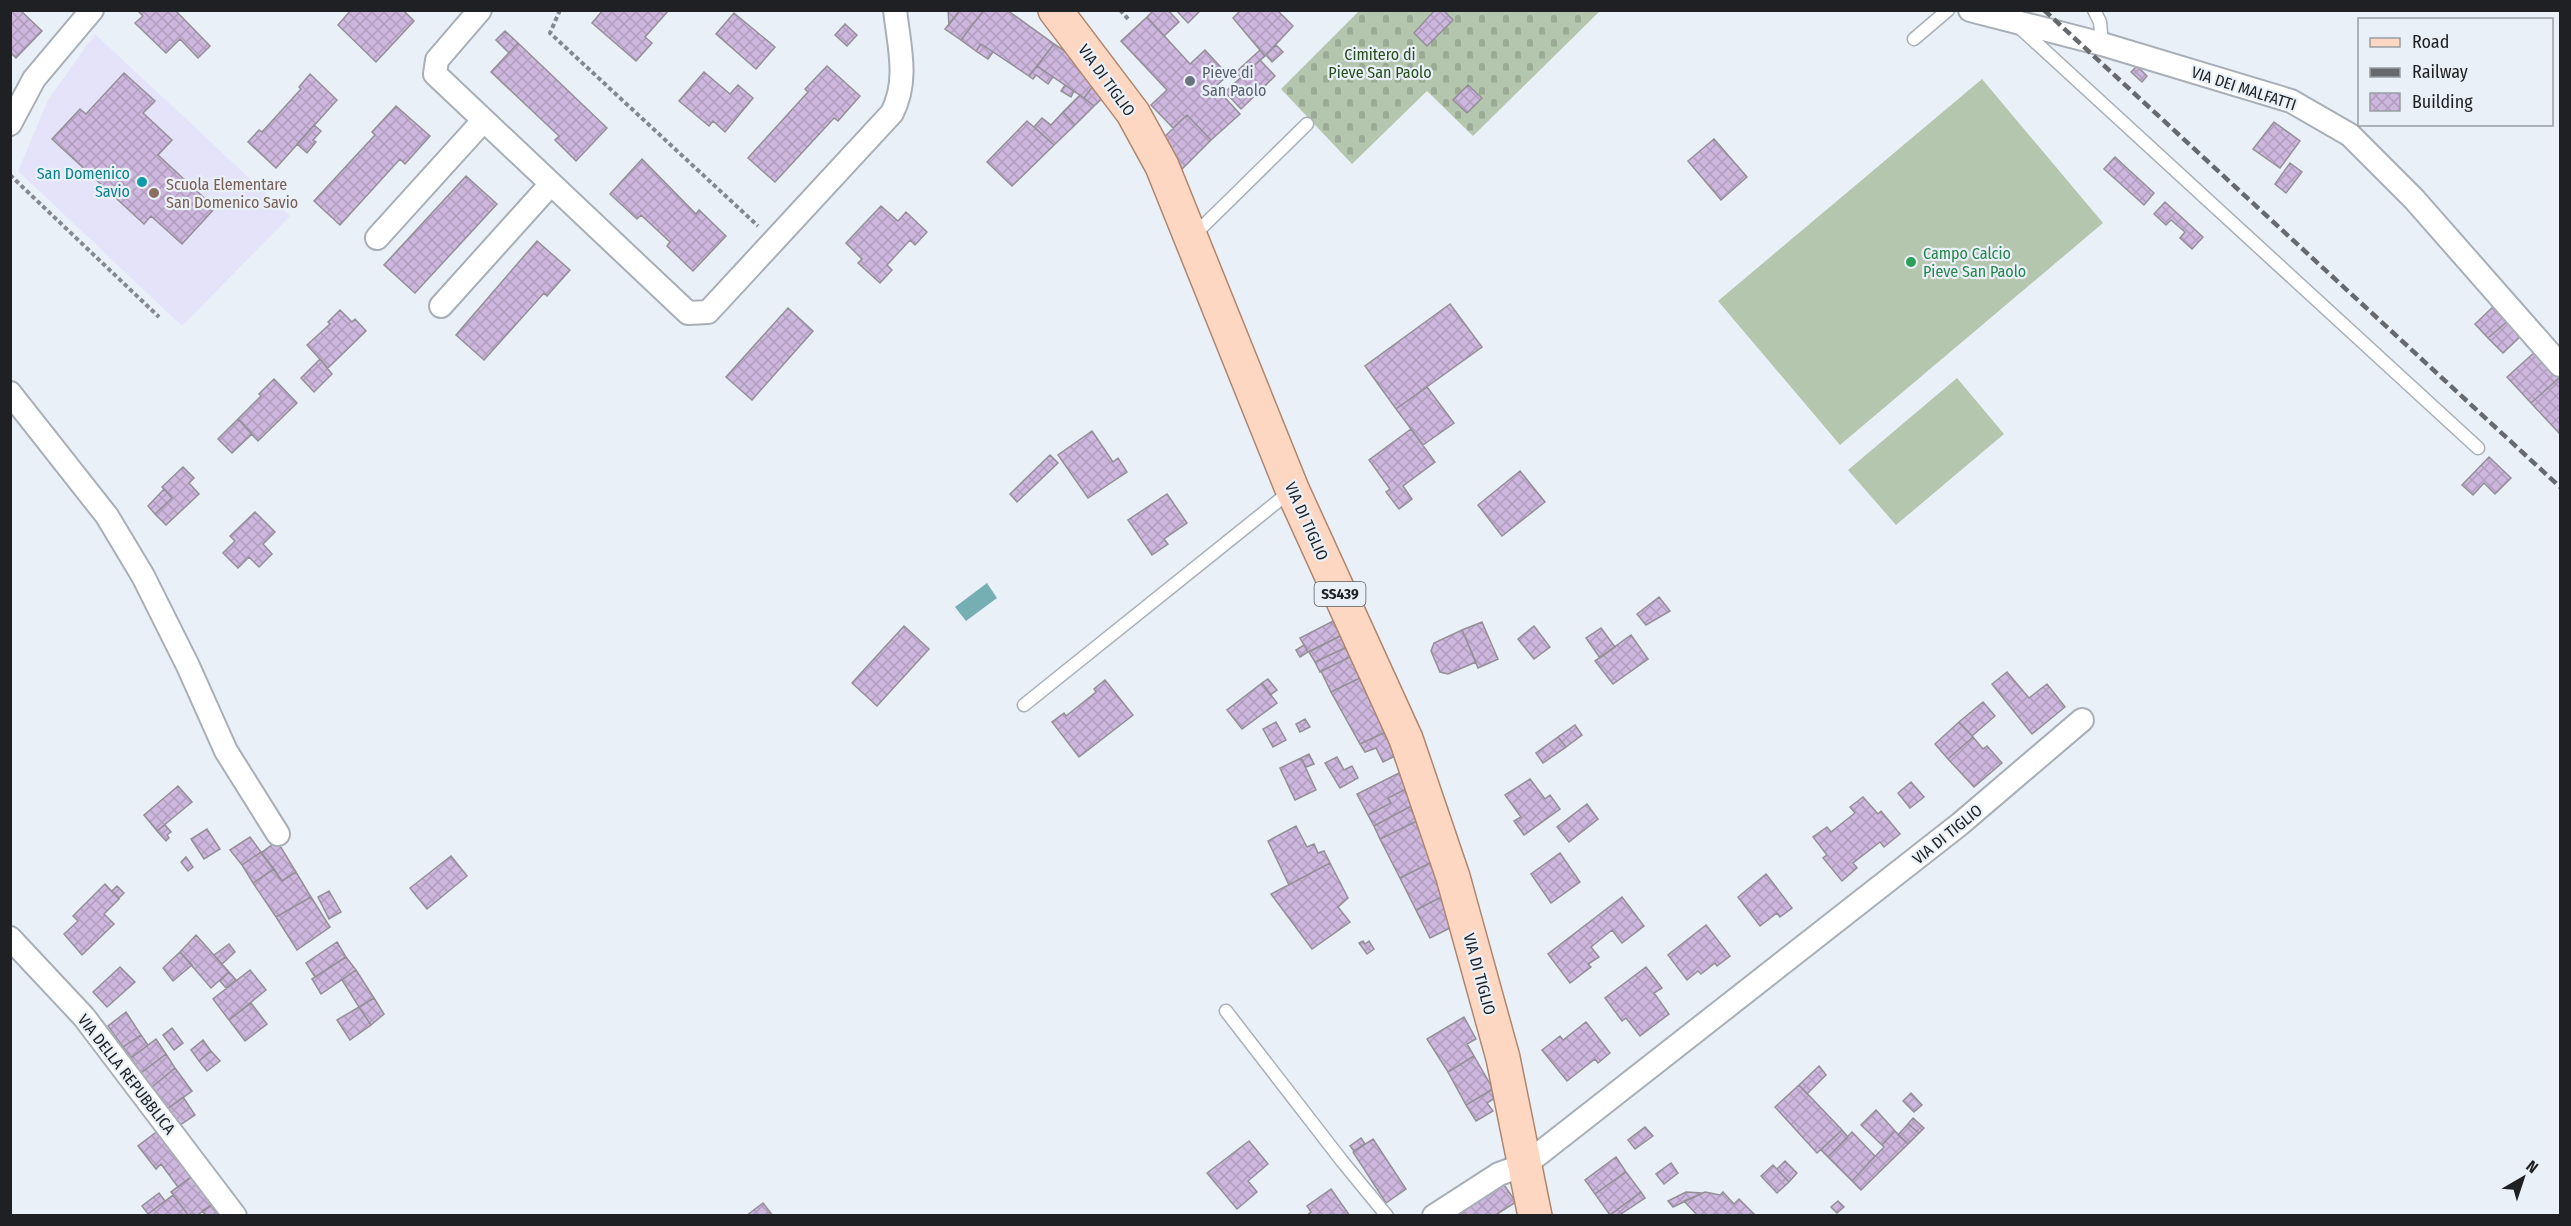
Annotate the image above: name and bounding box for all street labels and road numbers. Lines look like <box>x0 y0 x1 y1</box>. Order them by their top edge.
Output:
street label: VIA DI TIGLIO <box>1074 41 1139 120</box>
street label: VIA DEI MALFATTI <box>2189 63 2299 114</box>
street label: VIA DI TIGLIO <box>1281 479 1332 563</box>
road number: SS439 <box>1314 582 1366 606</box>
street label: VIA DI TIGLIO <box>1909 801 1986 868</box>
street label: VIA DI TIGLIO <box>1459 931 1500 1017</box>
street label: VIA DELLA REPUBBLICA <box>74 1011 180 1139</box>

